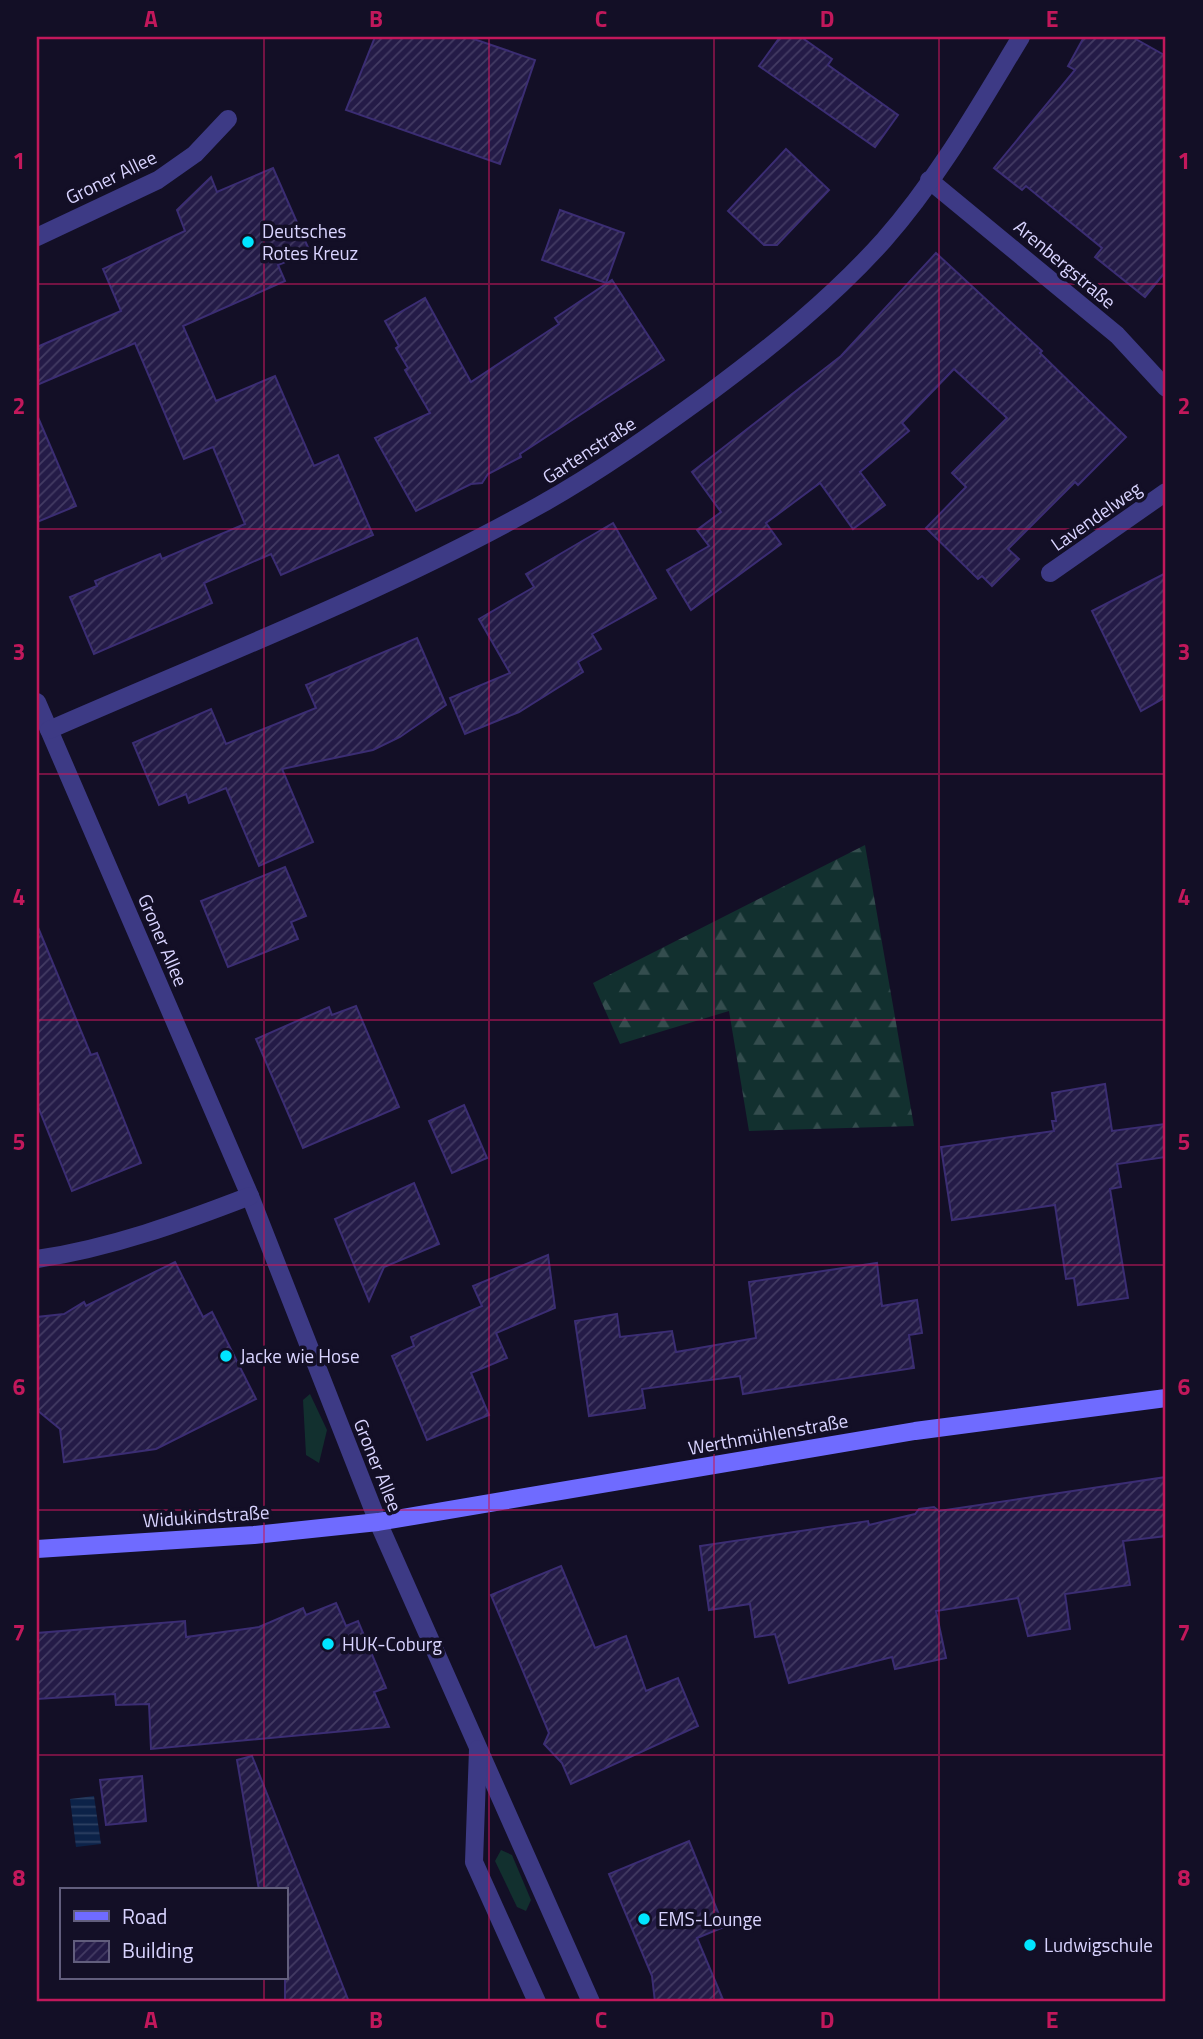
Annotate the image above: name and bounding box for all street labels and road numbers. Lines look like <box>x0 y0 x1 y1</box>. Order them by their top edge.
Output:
street label: Groner Allee <box>60 142 161 211</box>
street label: Arenbergstraße <box>1008 212 1123 315</box>
street label: Gartenstraße <box>536 408 641 491</box>
street label: Lavendelweg <box>1044 473 1147 558</box>
street label: Groner Allee <box>131 889 196 991</box>
street label: Werthmühlenstraße <box>686 1405 850 1462</box>
street label: Groner Allee <box>347 1414 410 1516</box>
street label: Widukindstraße <box>142 1497 270 1534</box>

